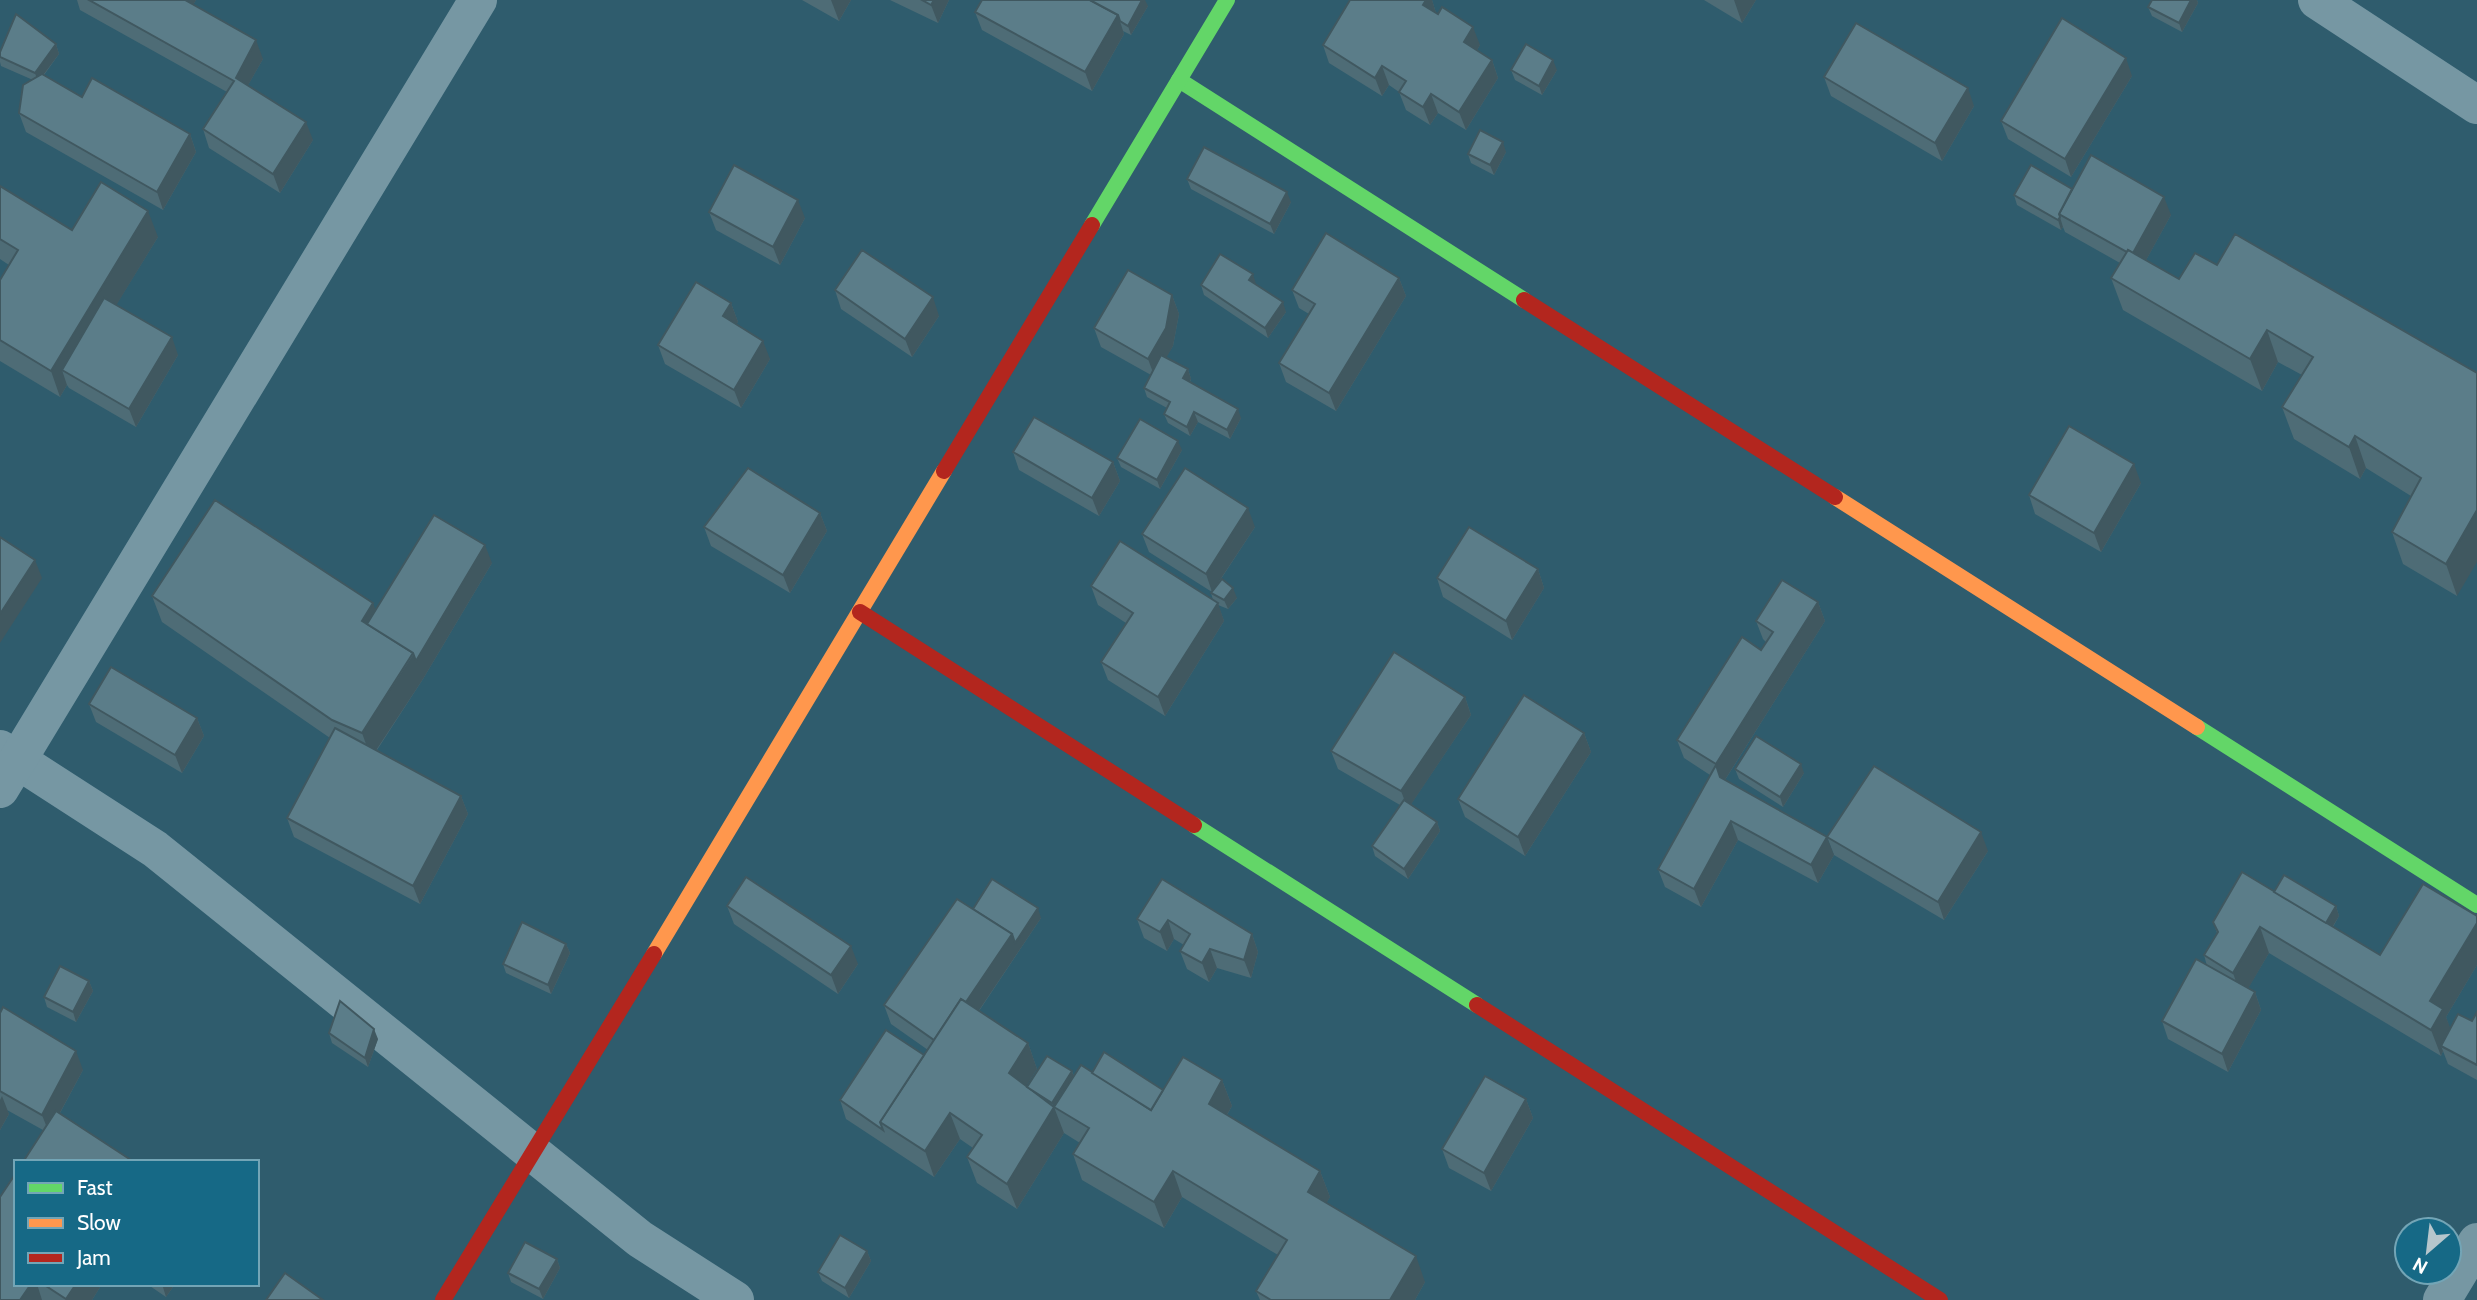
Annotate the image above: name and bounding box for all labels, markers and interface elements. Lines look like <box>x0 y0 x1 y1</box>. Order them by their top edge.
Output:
legend <box>14 1160 259 1286</box>
text: Fast <box>77 1175 113 1200</box>
text: Slow <box>77 1210 121 1235</box>
north arrow <box>2393 1216 2463 1286</box>
text: Jam <box>76 1245 111 1270</box>
text: N <box>2409 1252 2432 1279</box>

